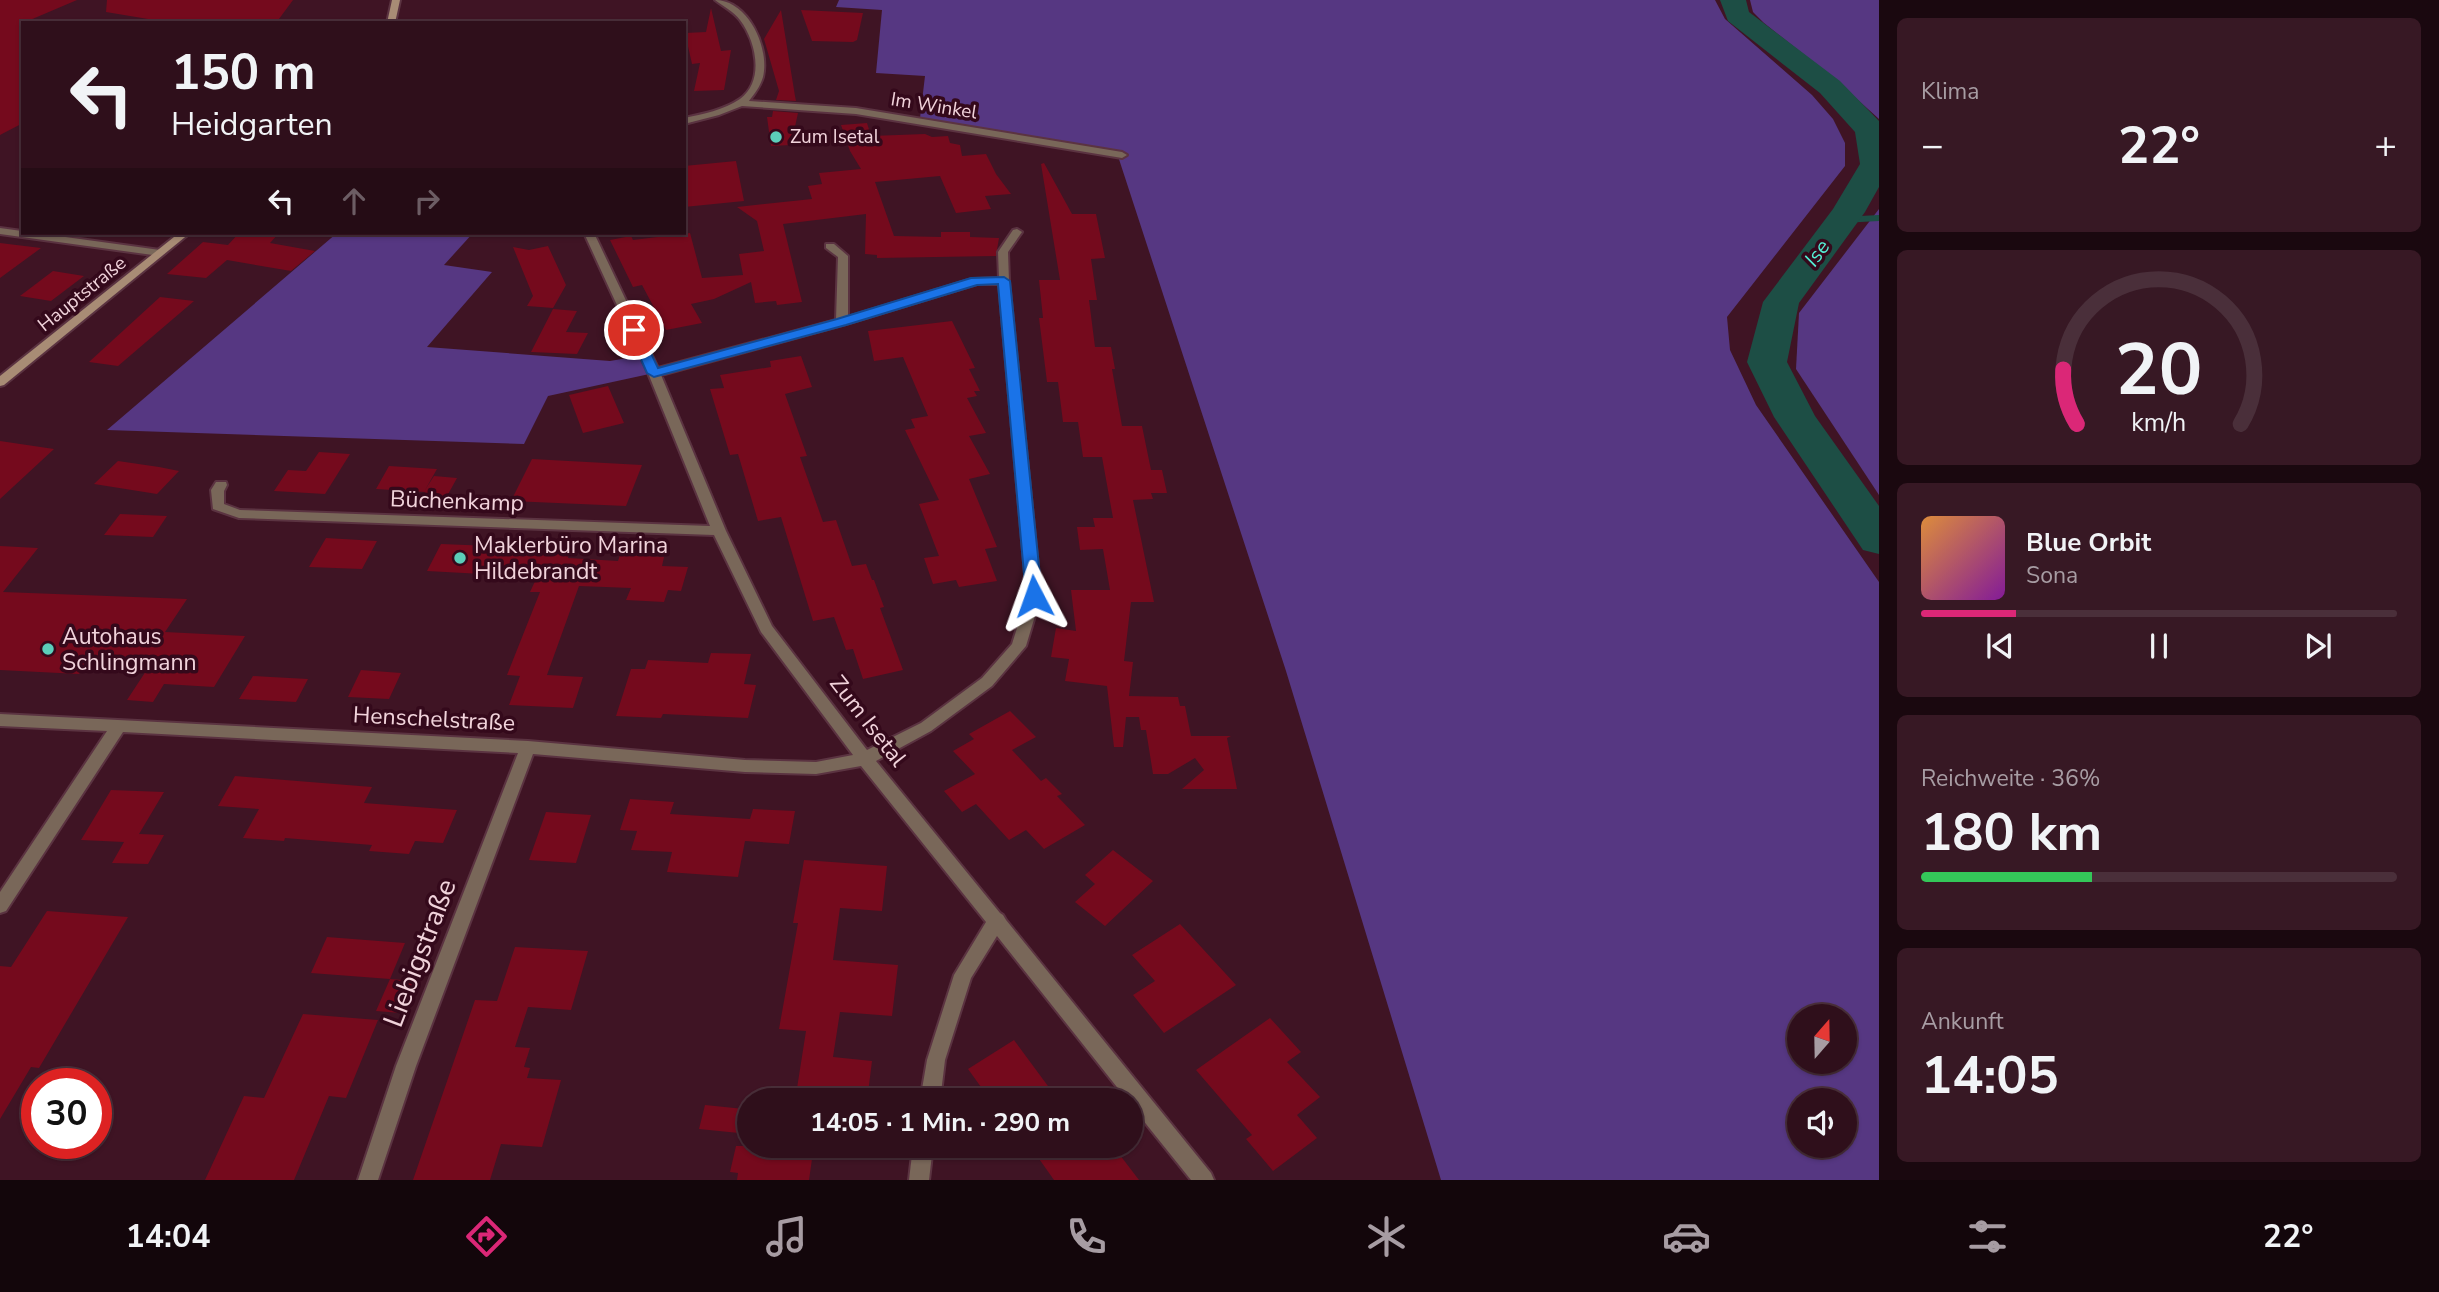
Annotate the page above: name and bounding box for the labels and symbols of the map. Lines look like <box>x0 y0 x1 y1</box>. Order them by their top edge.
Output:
street label: Im Winkel <box>889 86 979 126</box>
place label: Zum Isetal <box>790 124 880 150</box>
marker: Zum Isetal <box>768 129 784 145</box>
water label: Ise <box>1798 234 1836 272</box>
street label: Hauptstraße <box>32 250 132 338</box>
pin <box>604 300 664 360</box>
street label: Büchenkamp <box>389 483 525 519</box>
place label: Maklerbüro Marina Hildebrandt <box>474 530 668 587</box>
marker: Maklerbüro Marina Hildebrandt <box>452 550 468 566</box>
position arrow <box>997 559 1071 633</box>
place label: Autohaus Schlingmann <box>62 621 197 678</box>
marker: Autohaus Schlingmann <box>40 641 56 657</box>
street label: Zum Isetal <box>823 669 914 773</box>
street label: Henschelstraße <box>352 699 516 739</box>
street label: Liebigstraße <box>374 873 466 1033</box>
north arrow <box>1787 1004 1857 1074</box>
speed limit sign: 30 <box>21 1068 112 1159</box>

